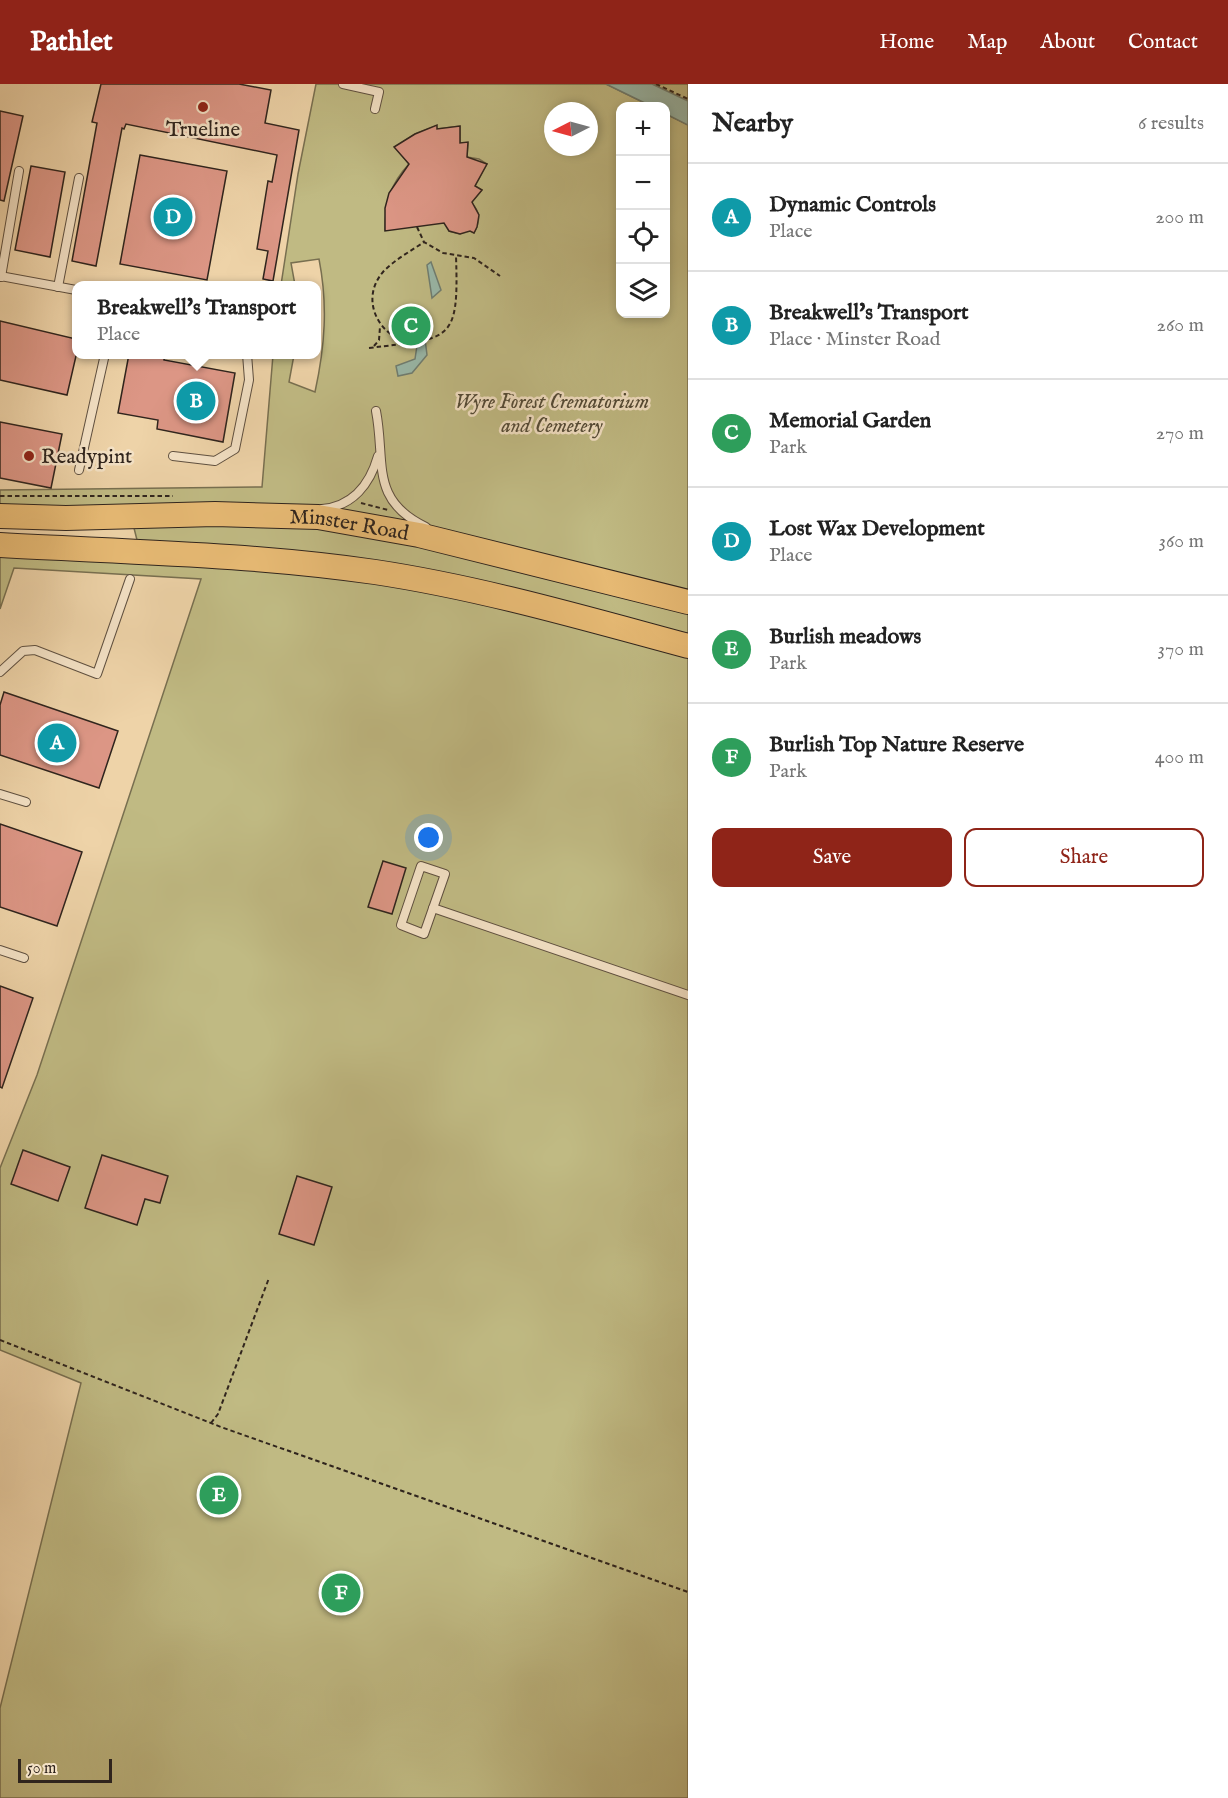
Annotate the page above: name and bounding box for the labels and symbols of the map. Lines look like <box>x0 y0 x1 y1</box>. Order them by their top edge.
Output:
marker: Trueline <box>196 100 210 114</box>
north arrow <box>544 102 598 156</box>
place label: Trueline <box>166 117 240 144</box>
pin: D <box>154 194 192 240</box>
pin: C <box>392 304 430 348</box>
pin: B <box>176 378 216 424</box>
park label: Wyre Forest Crematorium and Cemetery <box>455 389 649 440</box>
place label: Readypint <box>41 444 132 471</box>
marker: Readypint <box>22 449 36 463</box>
street label: Minster Road <box>289 504 412 548</box>
pin: A <box>38 720 76 766</box>
your location <box>414 823 443 852</box>
pin: E <box>200 1472 238 1518</box>
pin: F <box>322 1570 360 1616</box>
scale bar <box>18 1756 112 1784</box>

